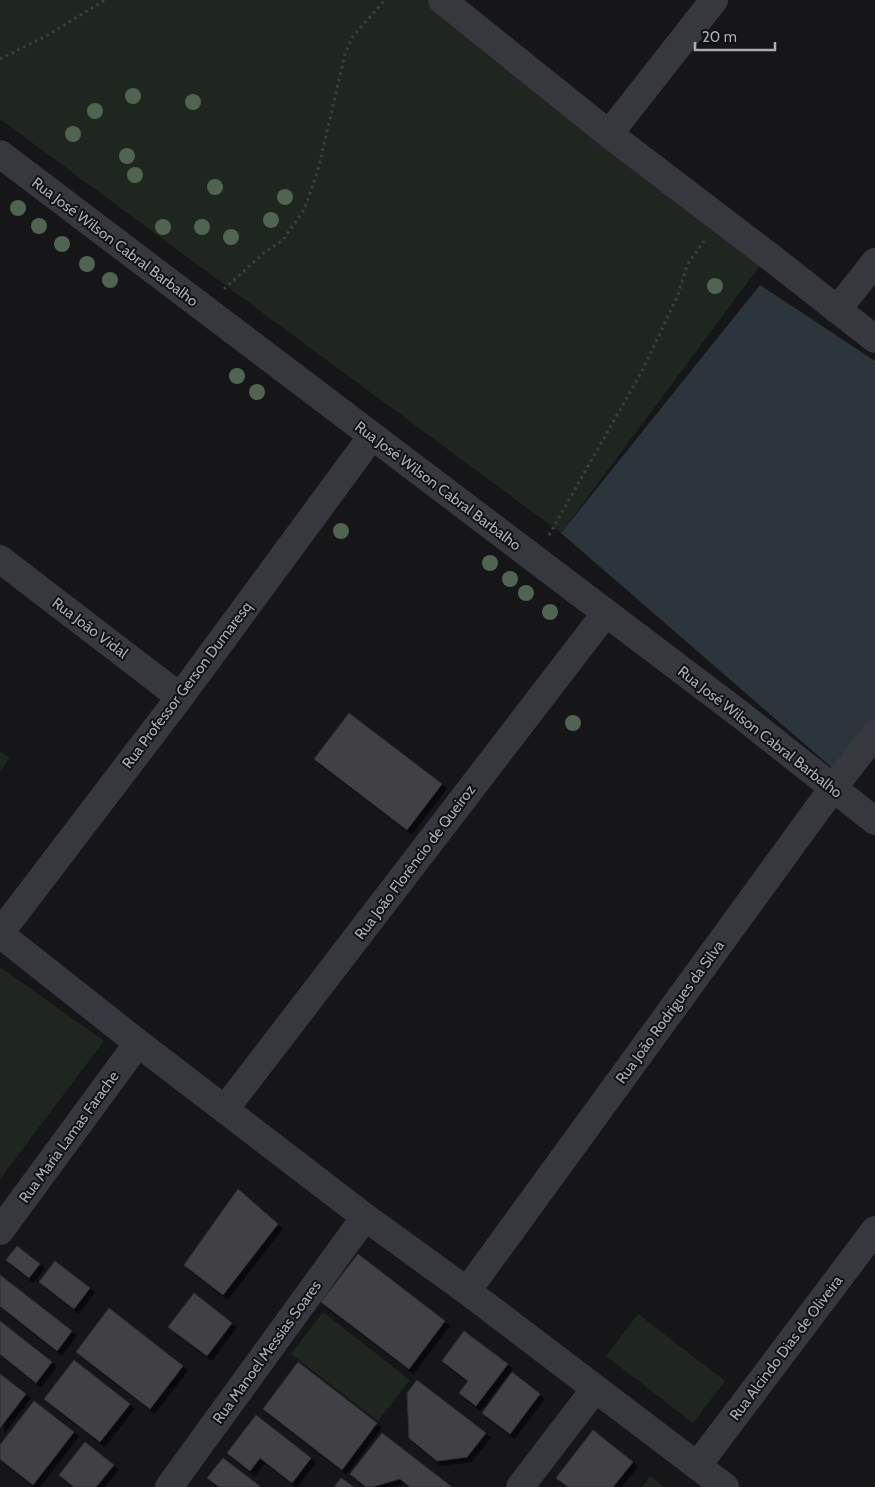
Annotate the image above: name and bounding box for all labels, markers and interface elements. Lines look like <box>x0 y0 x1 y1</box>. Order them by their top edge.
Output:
scale bar <box>695 20 775 52</box>
text: 20 m <box>702 28 737 46</box>
street label: Rua José Wilson Cabral Barbalho <box>28 174 202 310</box>
street label: Rua José Wilson Cabral Barbalho <box>351 418 525 554</box>
street label: Rua João Vidal <box>49 594 132 663</box>
street label: Rua Professor Gerson Dumaresq <box>118 598 256 772</box>
street label: Rua José Wilson Cabral Barbalho <box>674 662 846 802</box>
street label: Rua João Florêncio de Queiroz <box>351 781 479 943</box>
street label: Rua João Rodrigues da Silva <box>612 936 728 1087</box>
street label: Rua Maria Lamas Farache <box>15 1067 123 1206</box>
street label: Rua Alcindo Dias de Oliveira <box>726 1271 847 1424</box>
street label: Rua Manoel Messias Soares <box>209 1277 325 1427</box>

